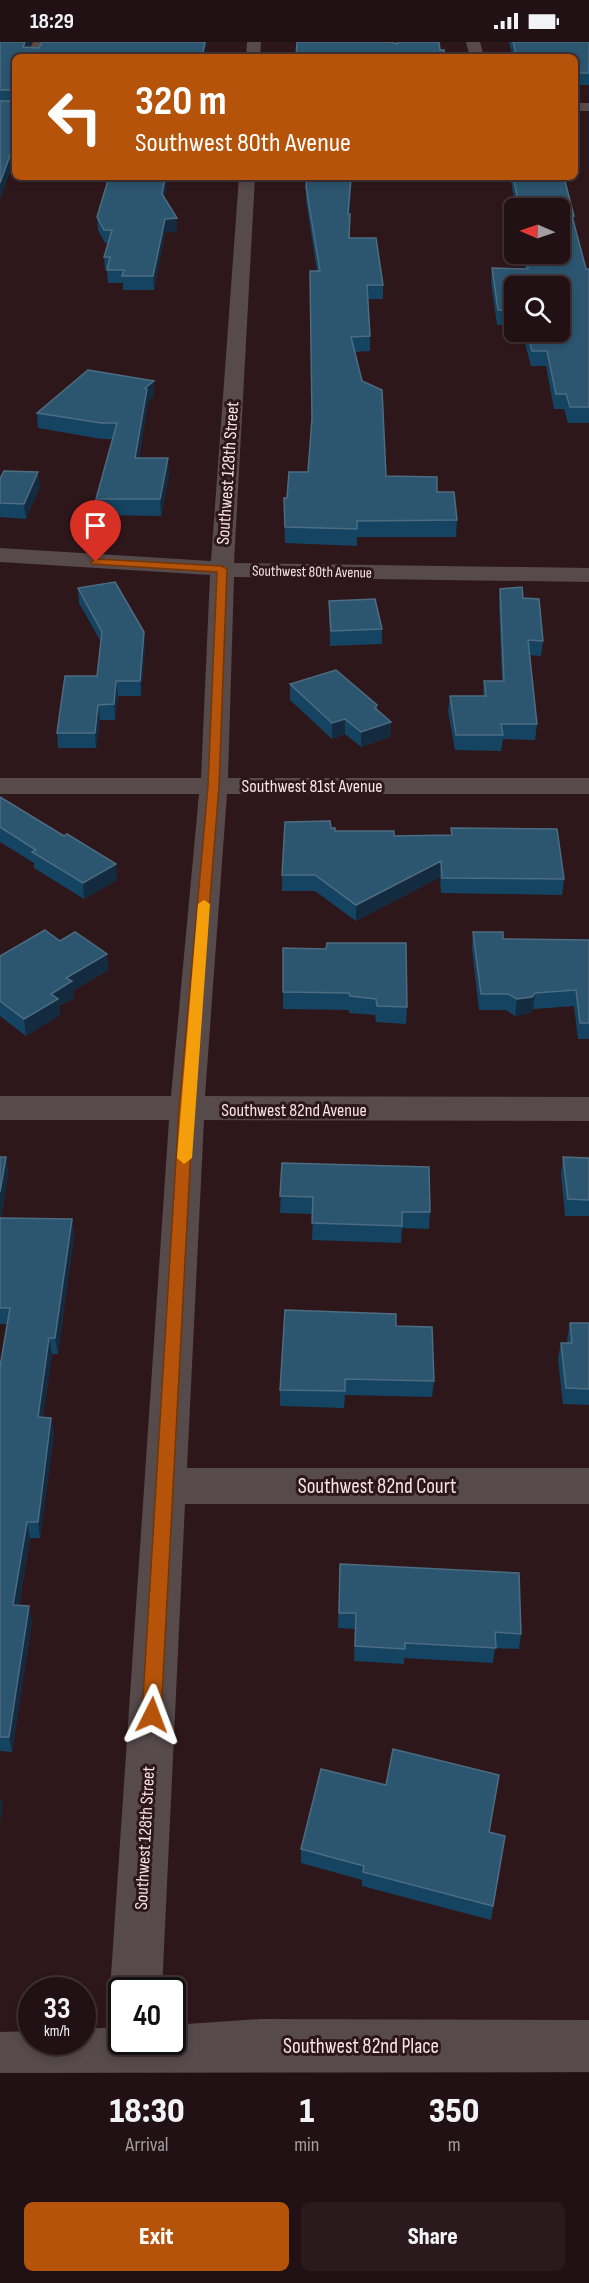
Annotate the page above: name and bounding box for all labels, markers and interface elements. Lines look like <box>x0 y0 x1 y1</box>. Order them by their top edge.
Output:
text: 18:29 <box>30 8 74 35</box>
text: 320 m <box>135 76 227 127</box>
icon: left <box>36 78 114 156</box>
text: Southwest 80th Avenue <box>135 127 351 159</box>
north arrow <box>504 198 570 264</box>
map controls <box>504 198 570 342</box>
button: search <box>504 276 570 342</box>
street label: Southwest 128th Street <box>213 400 244 545</box>
pin <box>70 500 121 562</box>
icon: arrive <box>79 509 112 542</box>
street label: Southwest 80th Avenue <box>252 561 372 583</box>
street label: Southwest 81st Avenue <box>242 776 382 797</box>
street label: Southwest 82nd Avenue <box>221 1100 367 1121</box>
street label: Southwest 82nd Court <box>298 1474 456 1499</box>
position arrow <box>120 1683 184 1747</box>
street label: Southwest 128th Street <box>131 1765 159 1910</box>
speed limit sign: 40 <box>108 1977 186 2055</box>
text: 33 <box>44 1991 70 2027</box>
text: km/h <box>44 2022 70 2041</box>
street label: Southwest 82nd Place <box>283 2034 439 2059</box>
text: 18:30 <box>110 2090 185 2133</box>
text: 1 <box>299 2090 314 2133</box>
text: 350 <box>429 2090 479 2133</box>
text: Arrival <box>126 2133 169 2157</box>
text: min <box>294 2133 319 2157</box>
text: m <box>448 2133 461 2157</box>
button: Exit <box>24 2202 289 2271</box>
button: Share <box>301 2202 565 2271</box>

